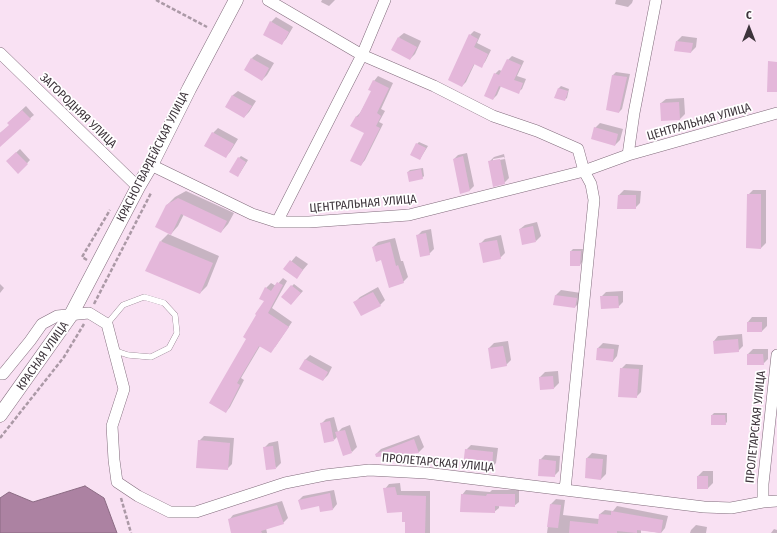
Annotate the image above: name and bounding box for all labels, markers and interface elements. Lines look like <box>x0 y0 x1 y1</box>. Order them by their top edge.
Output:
north arrow <box>729 8 769 48</box>
text: С <box>746 9 752 22</box>
street label: ЗАГОРОДНЯЯ УЛИЦА <box>37 71 119 151</box>
street label: КРАСНОГВАРДЕЙСКАЯ УЛИЦА <box>114 89 192 225</box>
street label: ЦЕНТРАЛЬНАЯ УЛИЦА <box>645 100 753 144</box>
street label: ЦЕНТРАЛЬНАЯ УЛИЦА <box>309 192 417 216</box>
street label: КРАСНАЯ УЛИЦА <box>14 319 72 393</box>
street label: ПРОЛЕТАРСКАЯ УЛИЦА <box>743 370 769 484</box>
street label: ПРОЛЕТАРСКАЯ УЛИЦА <box>381 451 495 475</box>

